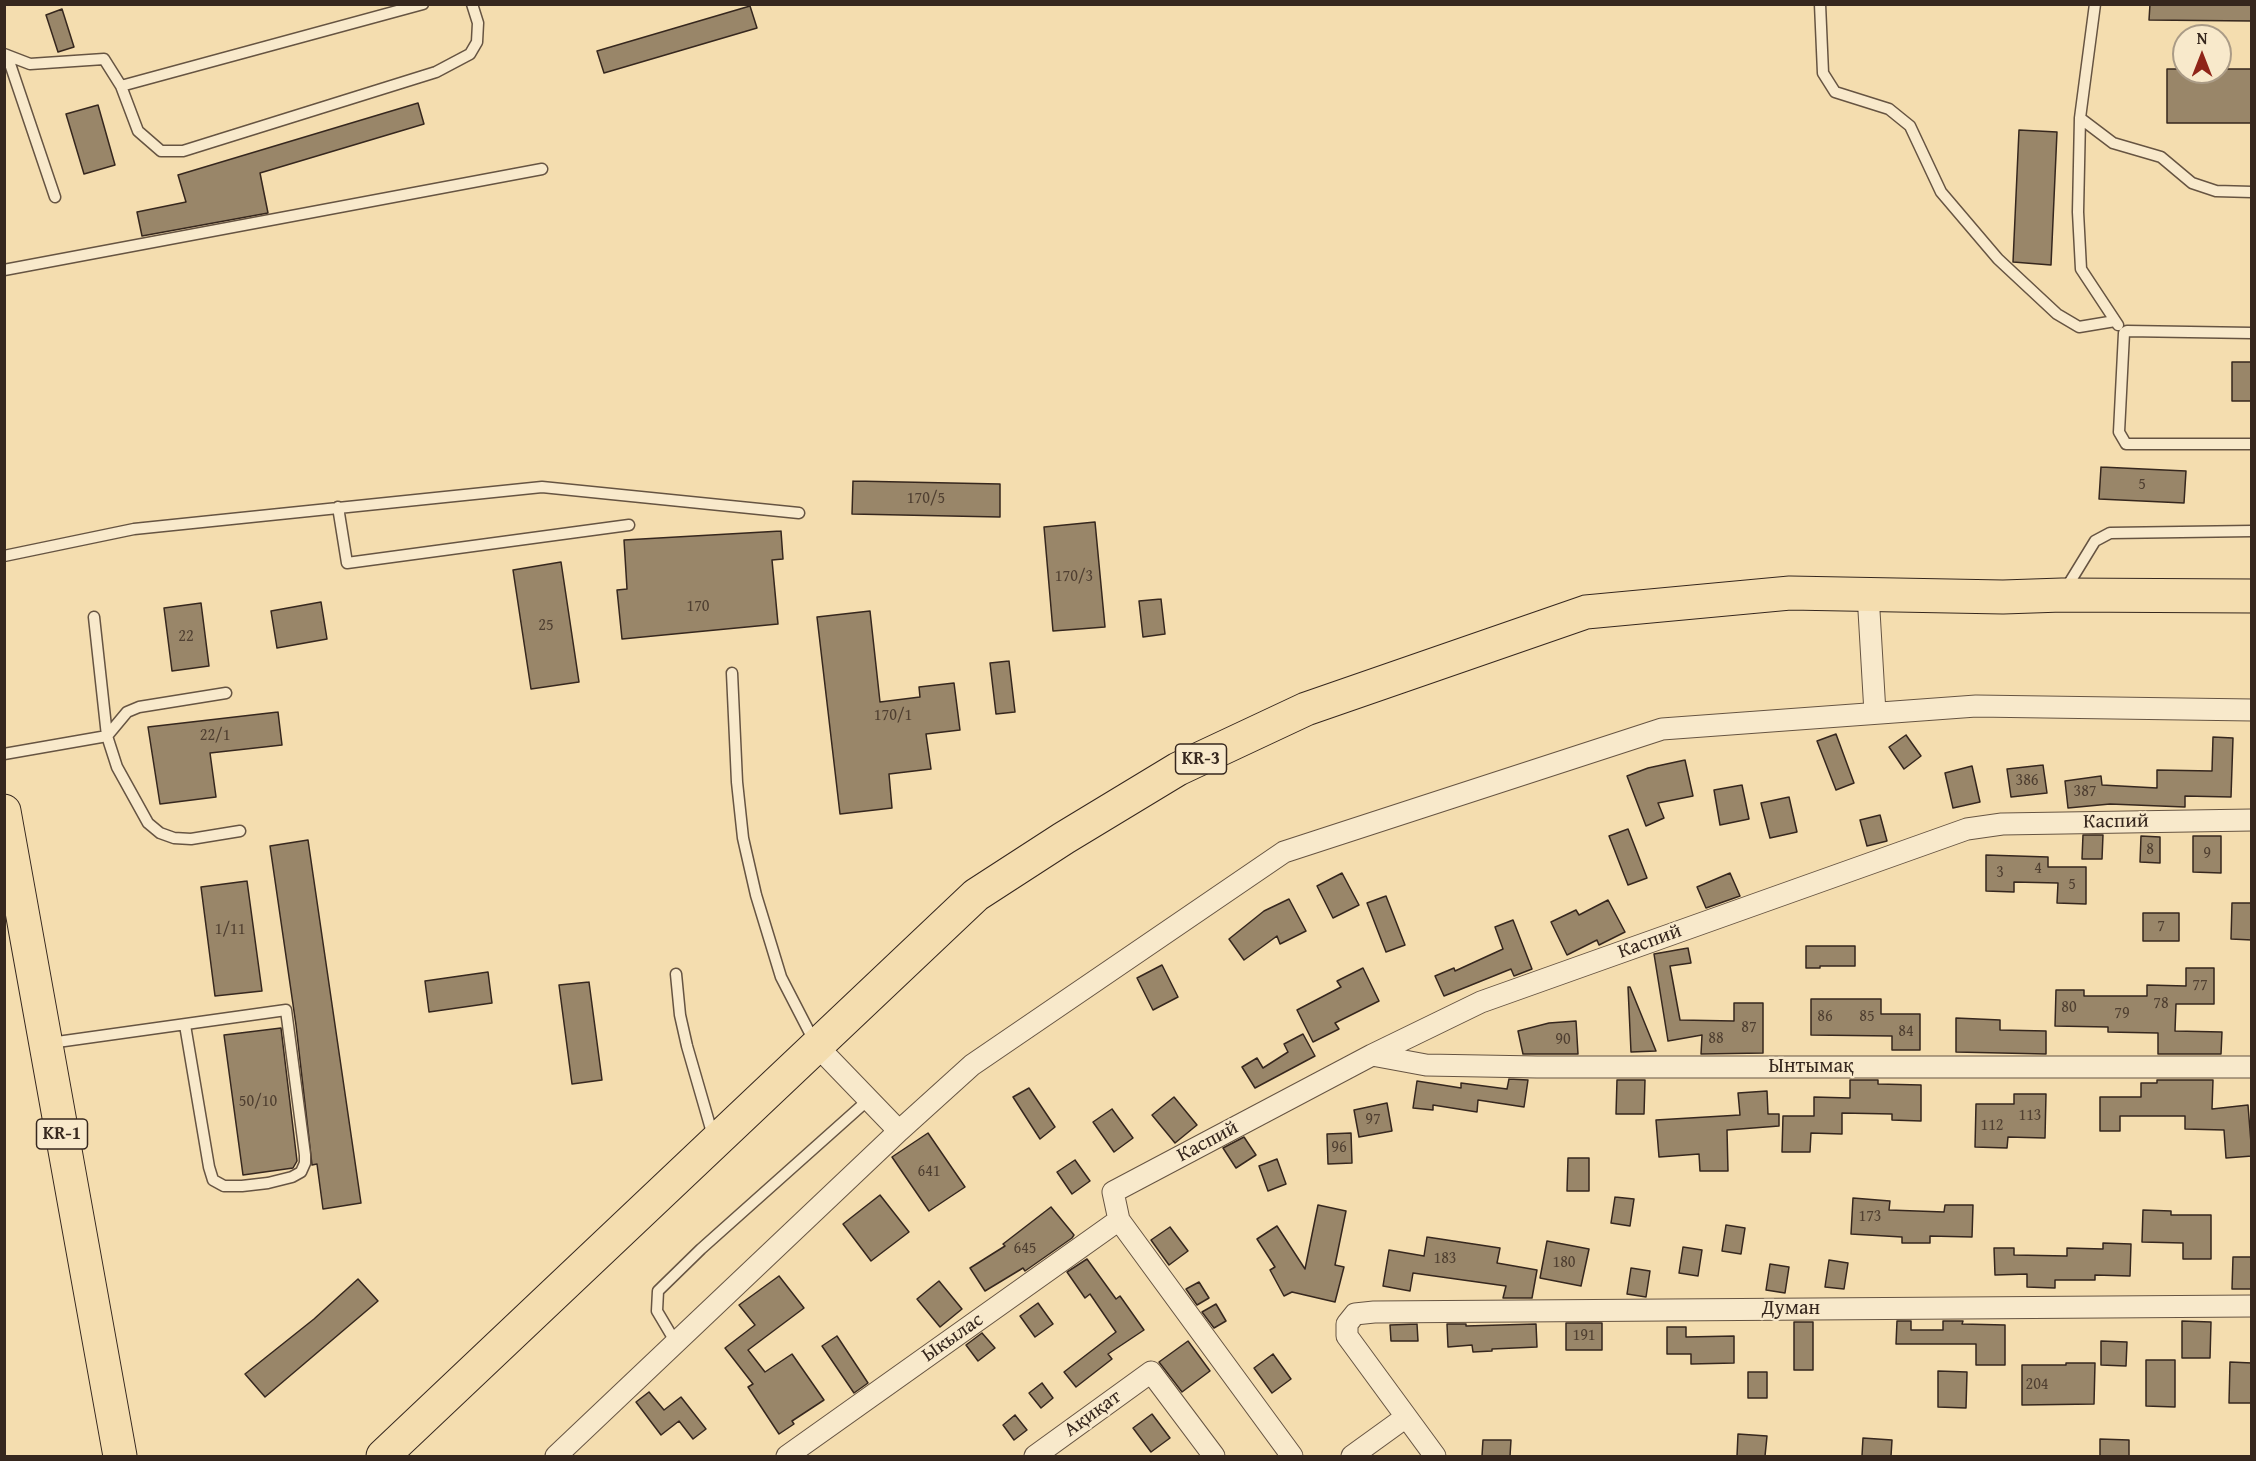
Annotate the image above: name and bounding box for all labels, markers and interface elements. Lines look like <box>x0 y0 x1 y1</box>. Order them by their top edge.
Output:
north arrow <box>2172 24 2232 84</box>
text: N <box>2197 26 2207 50</box>
house number: 5 <box>2138 475 2146 495</box>
house number: 170/5 <box>907 489 945 509</box>
house number: 170/3 <box>1055 567 1093 587</box>
house number: 170 <box>686 597 710 617</box>
house number: 25 <box>538 616 554 636</box>
house number: 22 <box>178 627 194 647</box>
house number: 170/1 <box>874 706 912 726</box>
house number: 22/1 <box>200 726 230 746</box>
road number: KR-3 <box>1176 744 1226 774</box>
house number: 386 <box>2015 771 2039 791</box>
house number: 387 <box>2073 782 2097 802</box>
street label: Каспий <box>2083 809 2149 835</box>
house number: 8 <box>2146 840 2154 860</box>
house number: 9 <box>2203 844 2211 864</box>
house number: 4 <box>2034 859 2042 879</box>
house number: 3 <box>1996 863 2004 883</box>
house number: 5 <box>2068 875 2076 895</box>
house number: 7 <box>2157 917 2165 937</box>
street label: Каспий <box>1615 919 1685 965</box>
house number: 1/11 <box>215 920 245 940</box>
house number: 77 <box>2192 976 2208 996</box>
house number: 78 <box>2153 994 2169 1014</box>
house number: 80 <box>2061 998 2077 1018</box>
house number: 79 <box>2114 1004 2130 1024</box>
house number: 86 <box>1817 1007 1833 1027</box>
house number: 85 <box>1859 1007 1875 1027</box>
house number: 87 <box>1741 1018 1757 1038</box>
house number: 84 <box>1898 1022 1914 1042</box>
house number: 88 <box>1708 1029 1724 1049</box>
house number: 90 <box>1555 1030 1571 1050</box>
street label: Ынтымақ <box>1768 1055 1854 1079</box>
house number: 50/10 <box>239 1092 277 1112</box>
house number: 113 <box>2018 1106 2042 1126</box>
house number: 97 <box>1365 1110 1381 1130</box>
street label: Каспий <box>1173 1116 1243 1168</box>
house number: 112 <box>1980 1116 2004 1136</box>
road number: KR-1 <box>36 1119 88 1149</box>
house number: 96 <box>1331 1138 1347 1158</box>
house number: 641 <box>917 1162 941 1182</box>
house number: 173 <box>1858 1207 1882 1227</box>
house number: 645 <box>1013 1239 1037 1259</box>
house number: 183 <box>1433 1249 1457 1269</box>
house number: 180 <box>1552 1253 1576 1273</box>
street label: Думан <box>1762 1297 1820 1321</box>
street label: Ыкылас <box>918 1308 988 1368</box>
house number: 191 <box>1572 1326 1596 1346</box>
house number: 204 <box>2025 1375 2049 1395</box>
street label: Ақиқат <box>1060 1385 1126 1443</box>

